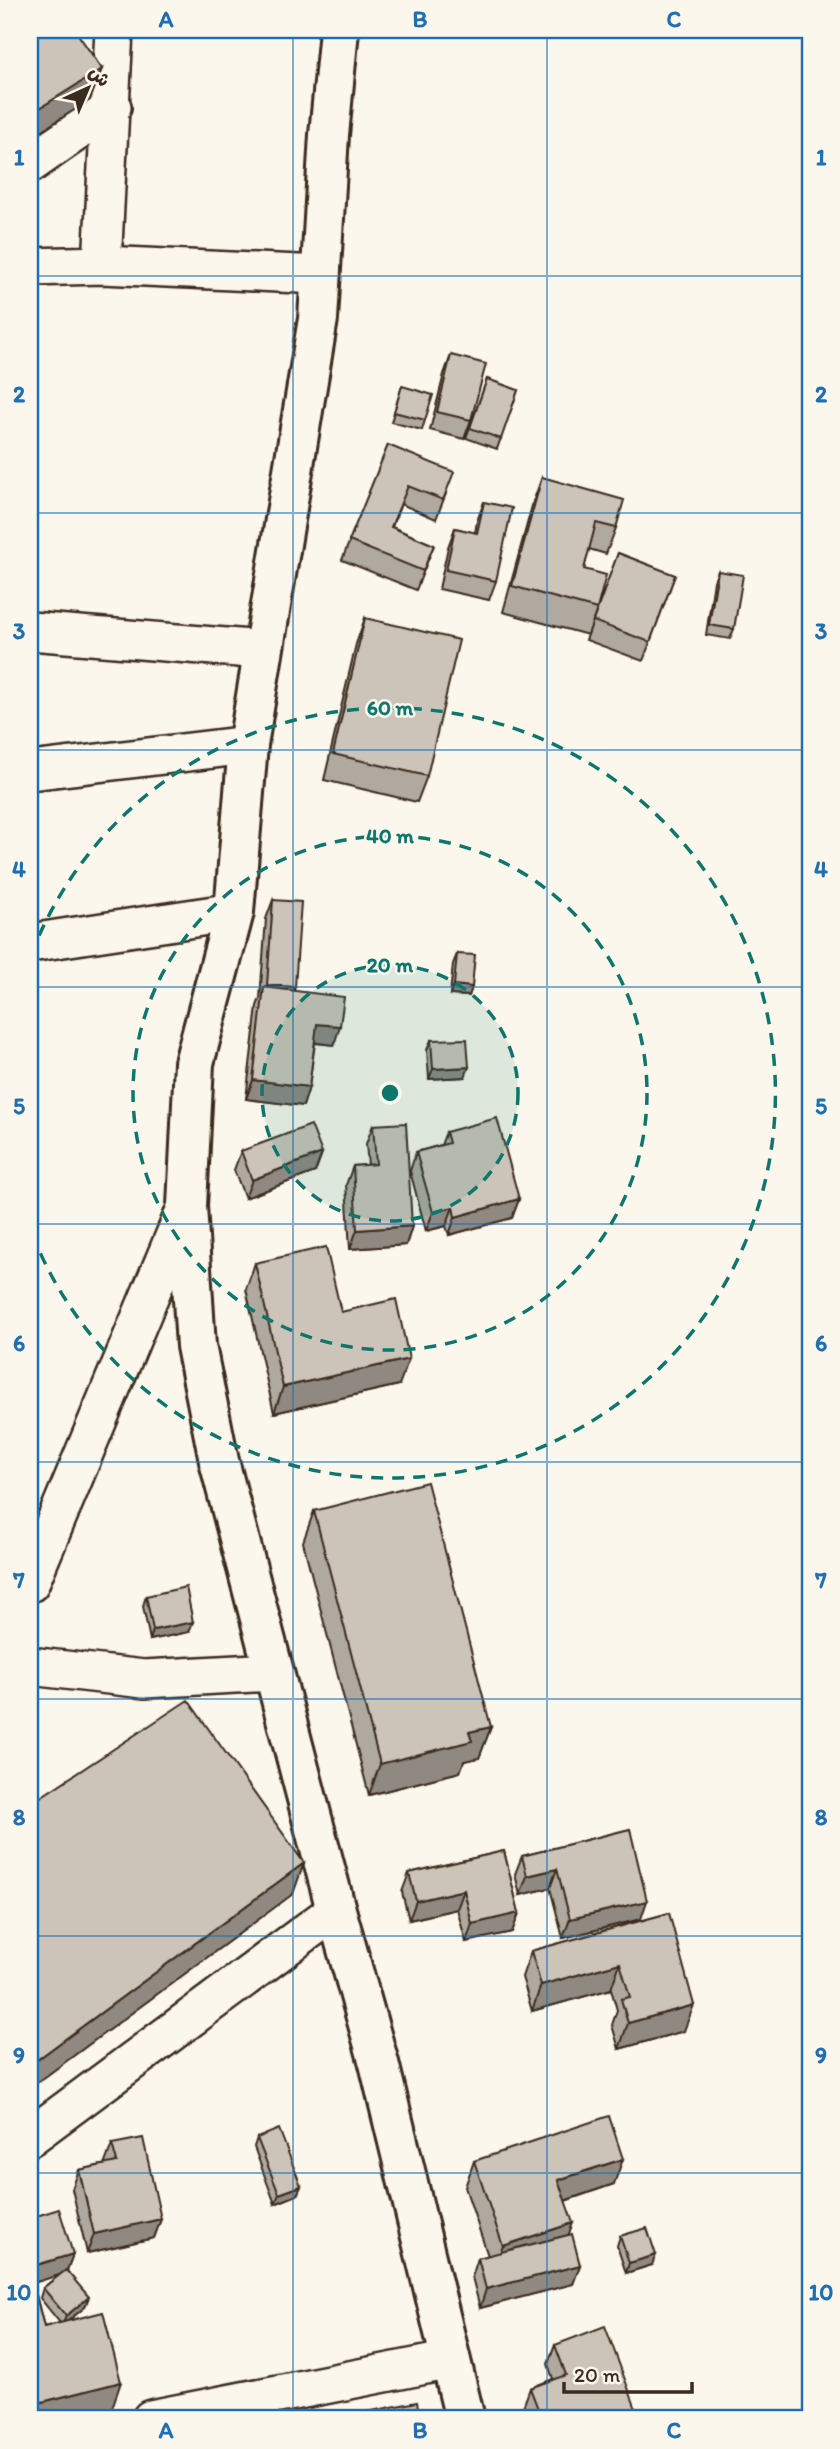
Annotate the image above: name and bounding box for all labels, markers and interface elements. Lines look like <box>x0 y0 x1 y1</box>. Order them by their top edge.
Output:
text: A <box>158 5 174 33</box>
text: B <box>413 5 428 33</box>
text: C <box>667 5 682 33</box>
north arrow <box>52 52 122 122</box>
text: ش <box>84 61 115 92</box>
text: 1 <box>14 143 25 171</box>
text: 1 <box>816 143 827 171</box>
text: 2 <box>13 380 26 408</box>
text: 2 <box>815 380 828 408</box>
text: 3 <box>13 617 26 645</box>
text: 3 <box>815 617 828 645</box>
text: 60 m <box>367 695 414 720</box>
text: 40 m <box>366 823 414 848</box>
text: 4 <box>12 855 26 883</box>
text: 4 <box>814 855 828 883</box>
text: 20 m <box>367 952 414 977</box>
centre of rings <box>378 1081 402 1105</box>
text: 5 <box>13 1092 25 1120</box>
text: 5 <box>815 1092 827 1120</box>
text: 6 <box>13 1329 25 1357</box>
text: 6 <box>815 1329 827 1357</box>
text: 7 <box>12 1566 25 1594</box>
text: 7 <box>814 1566 827 1594</box>
text: 8 <box>13 1803 26 1831</box>
text: 8 <box>815 1803 828 1831</box>
text: 9 <box>13 2041 25 2069</box>
text: 9 <box>815 2041 827 2069</box>
text: 10 <box>7 2278 31 2306</box>
text: 10 <box>809 2278 833 2306</box>
scale bar <box>564 2351 691 2395</box>
text: 20 m <box>574 2362 621 2387</box>
text: A <box>158 2416 174 2444</box>
text: B <box>413 2416 428 2444</box>
text: C <box>667 2416 682 2444</box>

